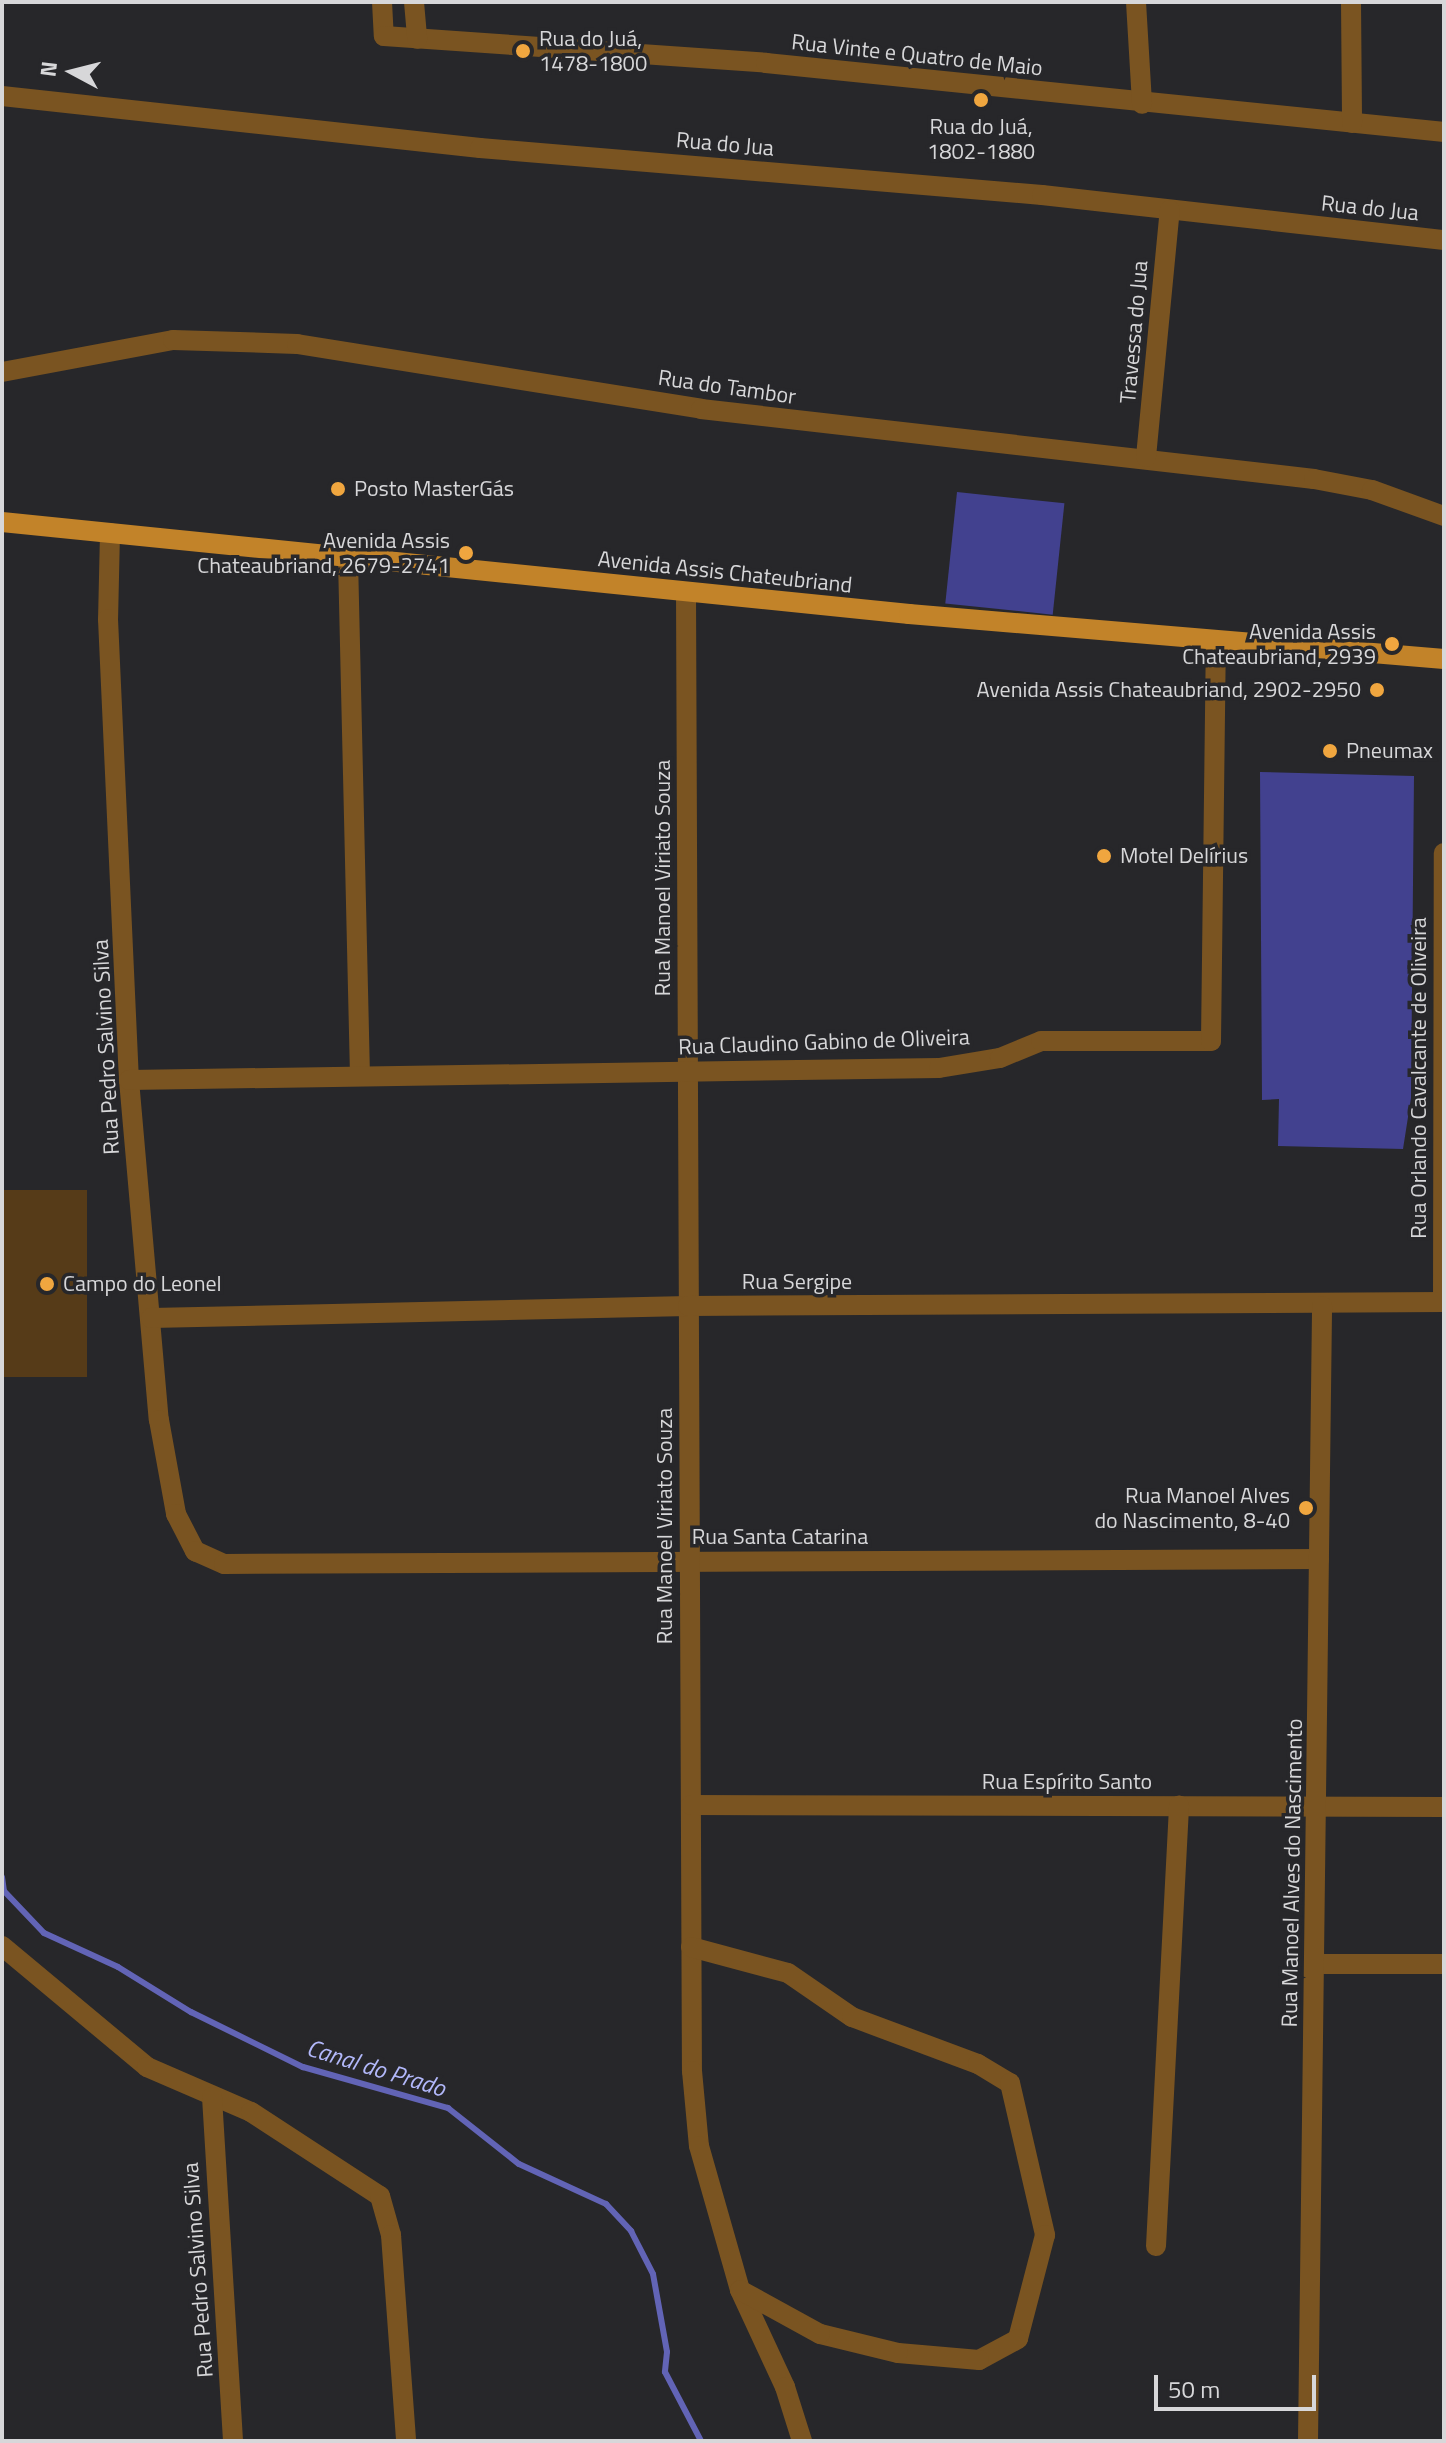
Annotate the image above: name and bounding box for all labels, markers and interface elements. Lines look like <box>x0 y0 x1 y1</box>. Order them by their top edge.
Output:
place label: Rua do Juá, 1478-1800 <box>539 25 647 76</box>
street label: Rua Vinte e Quatro de Maio <box>790 29 1044 81</box>
north arrow <box>32 32 112 112</box>
marker: Rua do Juá, 1478-1800 <box>514 42 532 60</box>
text: N <box>30 59 66 79</box>
marker: Rua do Juá, 1802-1880 <box>972 91 990 109</box>
place label: Rua do Juá, 1802-1880 <box>927 113 1035 164</box>
street label: Rua do Jua <box>675 127 775 161</box>
street label: Rua do Jua <box>1320 190 1420 226</box>
street label: Travessa do Jua <box>1115 260 1153 404</box>
street label: Rua do Tambor <box>656 364 798 410</box>
place label: Posto MasterGás <box>354 476 514 502</box>
marker: Posto MasterGás <box>329 480 347 498</box>
place label: Avenida Assis Chateaubriand, 2679-2741 <box>197 527 450 578</box>
marker: Avenida Assis Chateaubriand, 2679-2741 <box>457 544 475 562</box>
street label: Avenida Assis Chateubriand <box>597 546 853 598</box>
place label: Avenida Assis Chateaubriand, 2939 <box>1182 618 1376 670</box>
marker: Avenida Assis Chateaubriand, 2939 <box>1383 635 1401 653</box>
place label: Avenida Assis Chateaubriand, 2902-2950 <box>976 677 1361 703</box>
marker: Avenida Assis Chateaubriand, 2902-2950 <box>1368 681 1386 699</box>
place label: Pneumax <box>1346 738 1433 764</box>
marker: Pneumax <box>1321 742 1339 760</box>
street label: Rua Manoel Viriato Souza <box>650 760 676 996</box>
place label: Motel Delírius <box>1120 843 1248 869</box>
marker: Motel Delírius <box>1095 847 1113 865</box>
street label: Rua Orlando Cavalcante de Oliveira <box>1406 917 1432 1239</box>
street label: Rua Pedro Salvino Silva <box>87 939 125 1155</box>
street label: Rua Claudino Gabino de Oliveira <box>678 1024 970 1060</box>
street label: Rua Sergipe <box>742 1269 852 1295</box>
place label: Campo do Leonel <box>63 1271 222 1297</box>
marker: Campo do Leonel <box>38 1275 56 1293</box>
street label: Rua Manoel Viriato Souza <box>652 1408 678 1644</box>
place label: Rua Manoel Alves do Nascimento, 8-40 <box>1094 1482 1290 1534</box>
marker: Rua Manoel Alves do Nascimento, 8-40 <box>1297 1499 1315 1517</box>
street label: Rua Santa Catarina <box>692 1524 868 1550</box>
street label: Rua Manoel Alves do Nascimento <box>1276 1718 1308 2028</box>
street label: Rua Espírito Santo <box>982 1769 1152 1795</box>
water label: Canal do Prado <box>303 2033 449 2103</box>
street label: Rua Pedro Salvino Silva <box>177 2162 219 2378</box>
scale bar <box>1158 2359 1320 2409</box>
text: 50 m <box>1168 2371 1220 2407</box>

